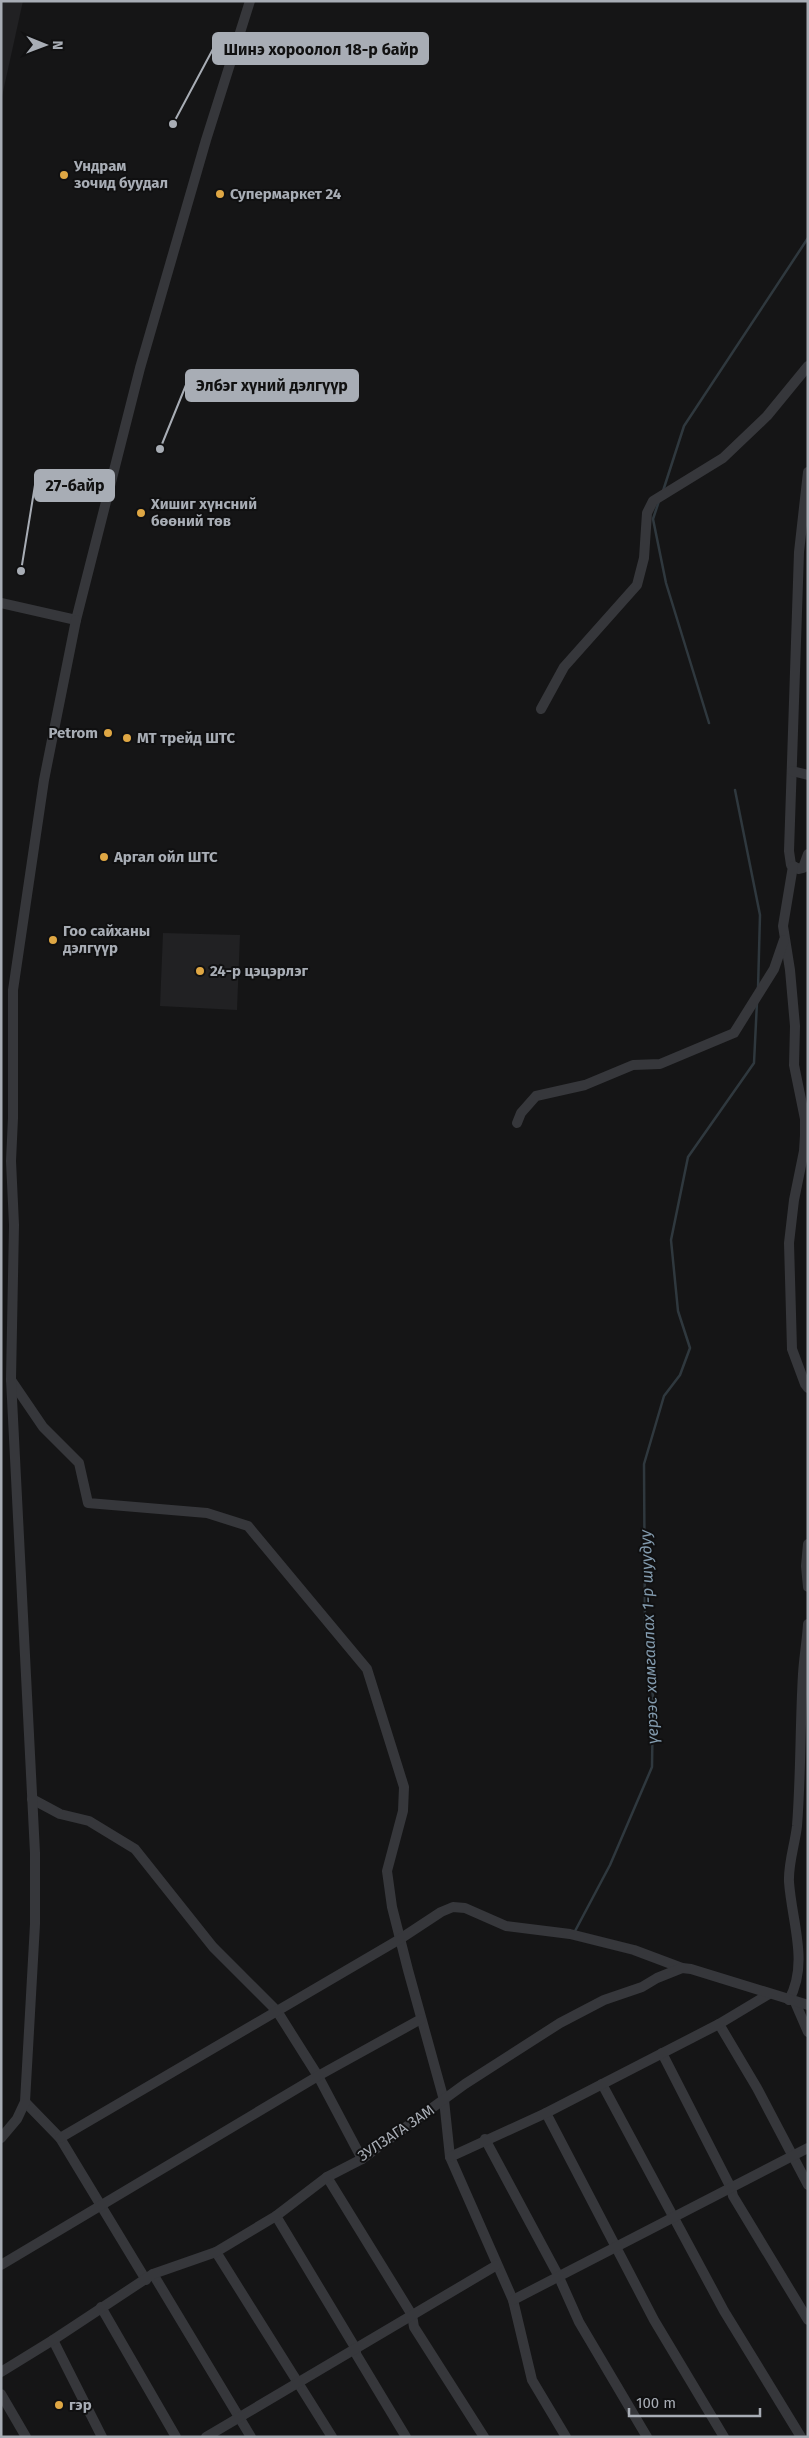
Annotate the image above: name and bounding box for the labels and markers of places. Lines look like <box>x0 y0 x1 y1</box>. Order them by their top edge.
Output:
callout: Шинэ хороолол 18-р байр <box>213 33 428 64</box>
place label: Ундрам зочид буудал <box>73 157 168 192</box>
marker: Ундрам зочид буудал <box>58 169 70 181</box>
place label: Супермаркет 24 <box>230 185 342 203</box>
marker: Супермаркет 24 <box>214 188 226 200</box>
callout: Элбэг хүний дэлгүүр <box>186 370 358 401</box>
callout: 27-байр <box>35 470 114 501</box>
place label: Хишиг хүнсний бөөний төв <box>150 495 257 530</box>
marker: Хишиг хүнсний бөөний төв <box>135 507 147 519</box>
place label: Petrom <box>48 724 98 742</box>
marker: Petrom <box>102 727 114 739</box>
place label: МТ трейд ШТС <box>137 729 235 747</box>
marker: МТ трейд ШТС <box>121 732 133 744</box>
place label: Аргал ойл ШТС <box>113 848 218 866</box>
marker: Аргал ойл ШТС <box>98 851 110 863</box>
place label: Гоо сайханы дэлгүүр <box>63 922 150 957</box>
marker: Гоо сайханы дэлгүүр <box>47 934 59 946</box>
place label: 24-р цэцэрлэг <box>210 962 308 980</box>
marker: 24-р цэцэрлэг <box>194 965 206 977</box>
place label: гэр <box>69 2396 92 2414</box>
marker: гэр <box>53 2399 65 2411</box>

